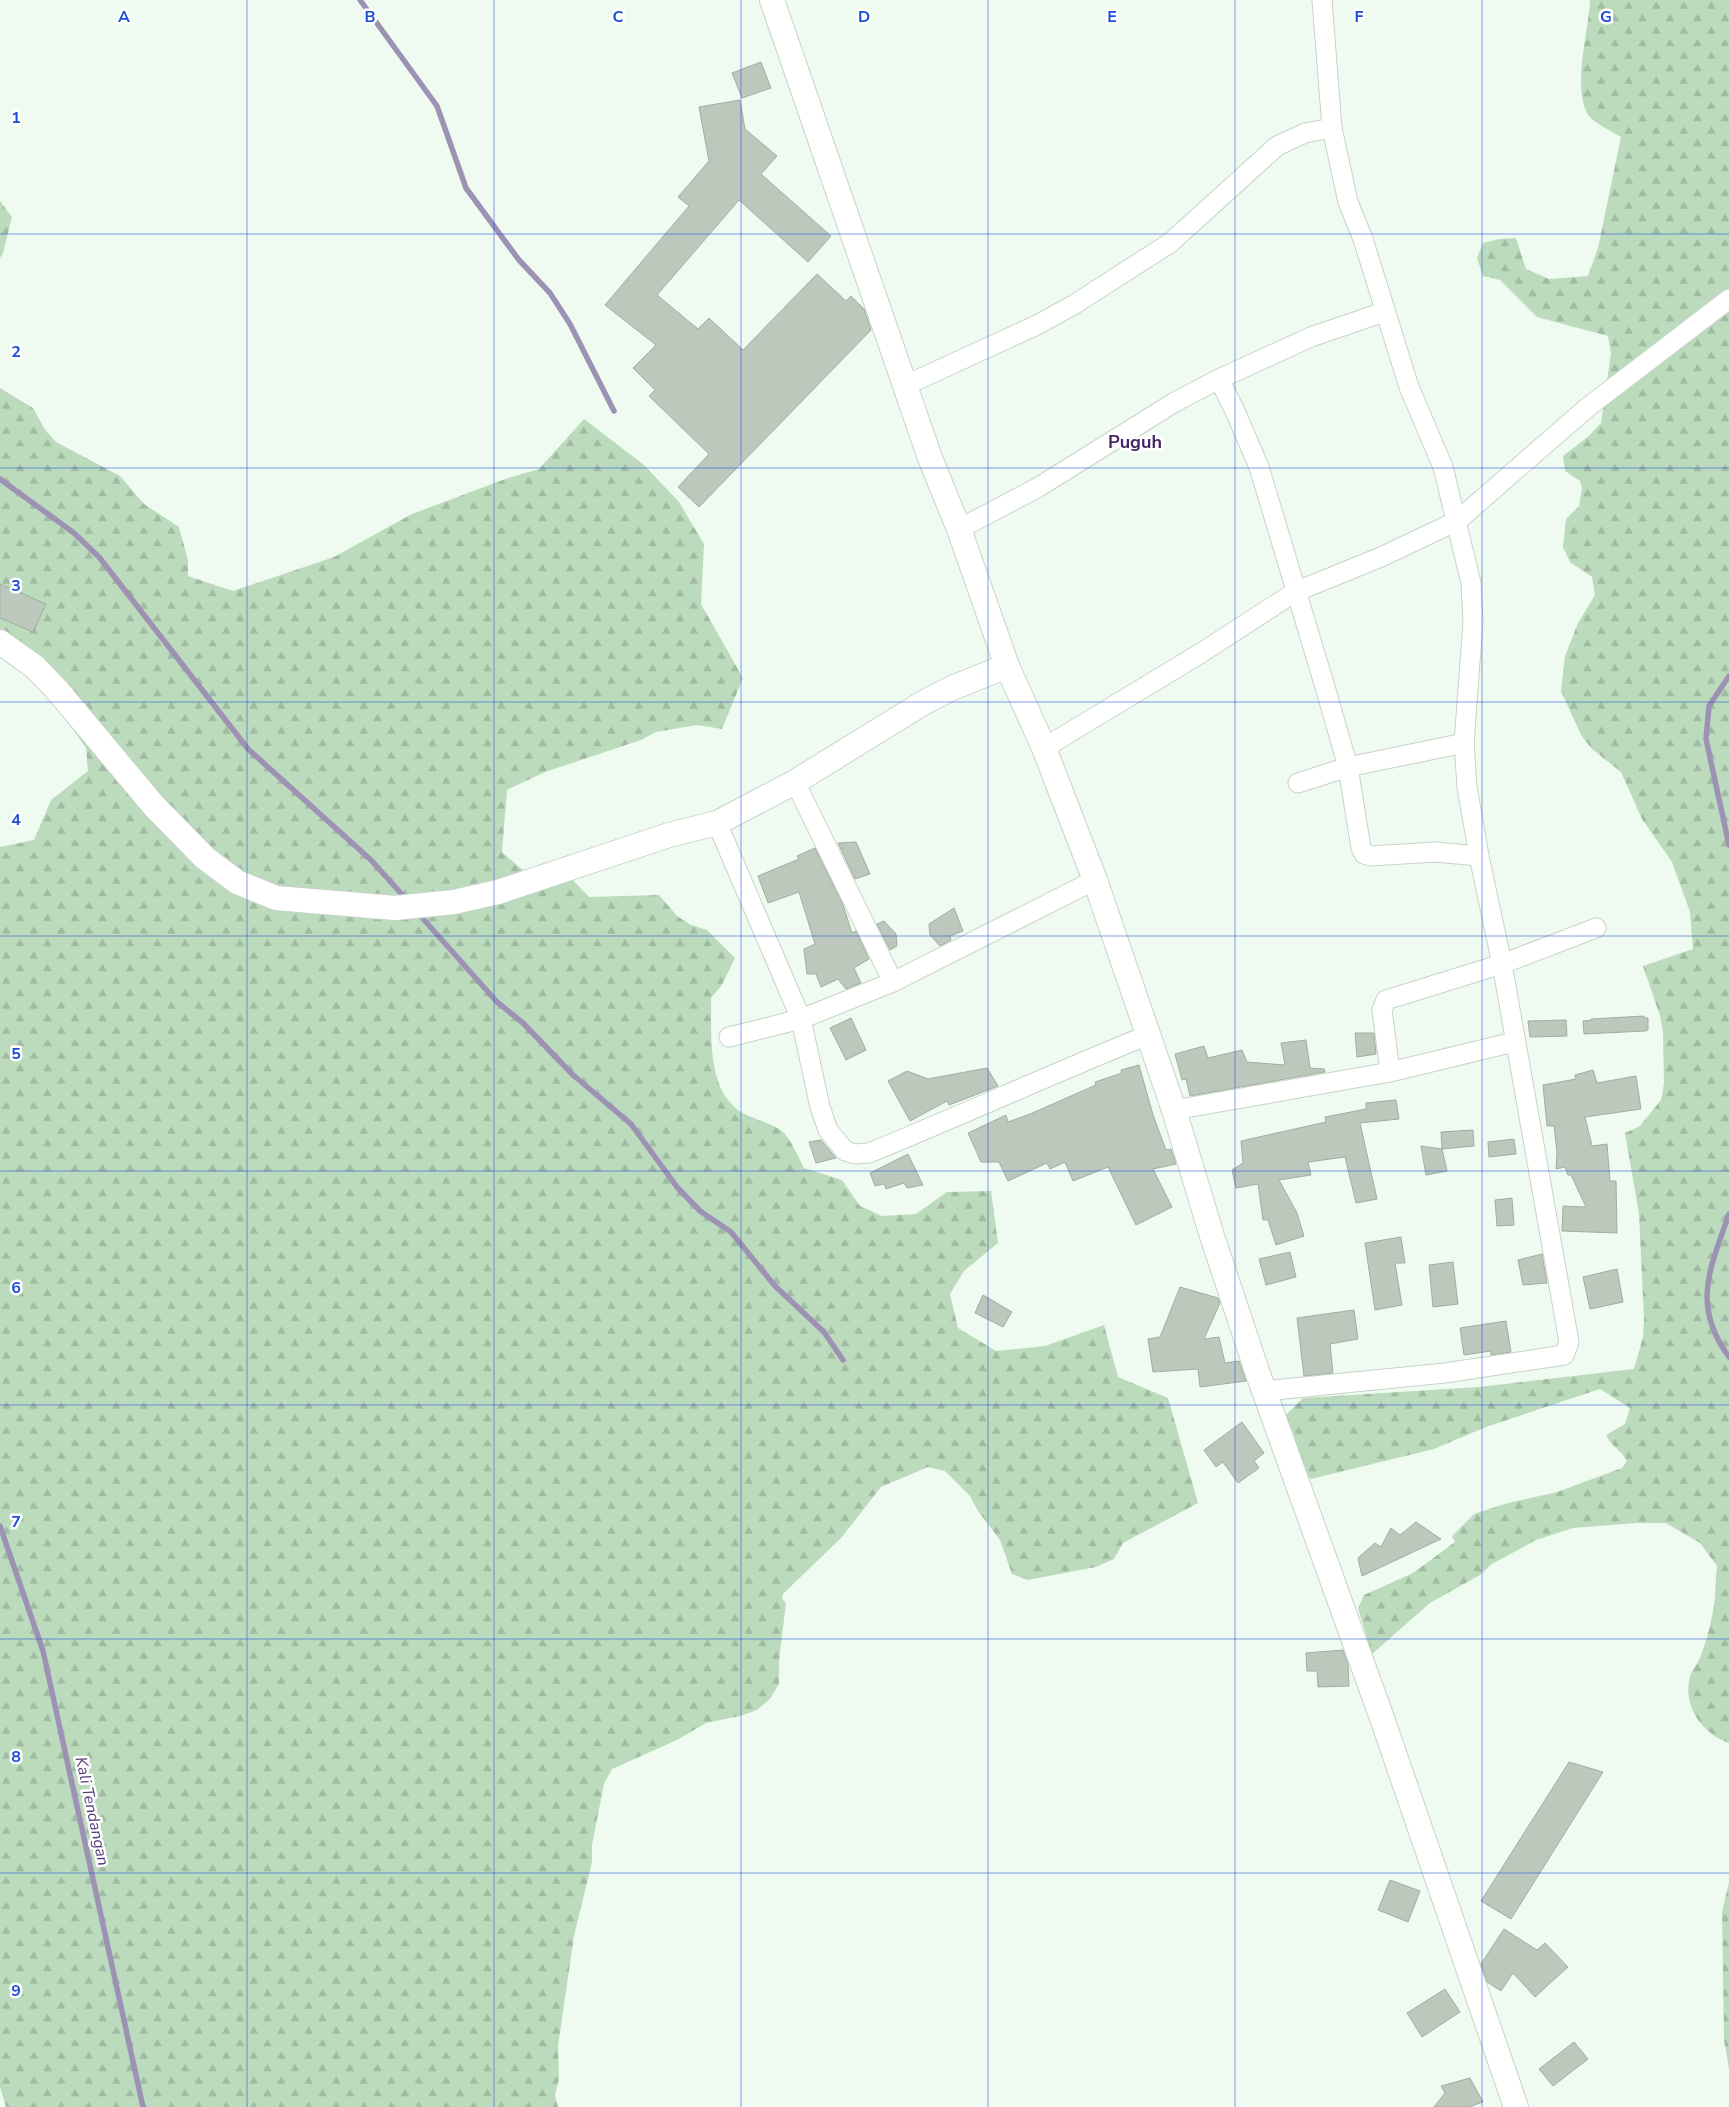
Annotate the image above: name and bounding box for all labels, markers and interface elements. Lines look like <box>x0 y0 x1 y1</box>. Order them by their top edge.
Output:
text: A <box>118 6 130 28</box>
text: B <box>364 6 376 28</box>
text: C <box>613 6 624 28</box>
text: D <box>858 6 870 28</box>
text: E <box>1107 6 1117 28</box>
text: F <box>1355 6 1364 28</box>
text: G <box>1600 6 1612 28</box>
text: 1 <box>11 107 21 129</box>
text: 2 <box>11 341 21 363</box>
district label: Puguh <box>1108 430 1162 454</box>
text: 3 <box>11 575 21 597</box>
text: 4 <box>11 809 21 831</box>
text: 5 <box>11 1043 21 1065</box>
text: 6 <box>11 1277 21 1299</box>
text: 7 <box>11 1511 21 1533</box>
text: 8 <box>11 1746 21 1768</box>
water label: Kali Tendangan <box>70 1755 114 1868</box>
text: 9 <box>11 1980 21 2002</box>

